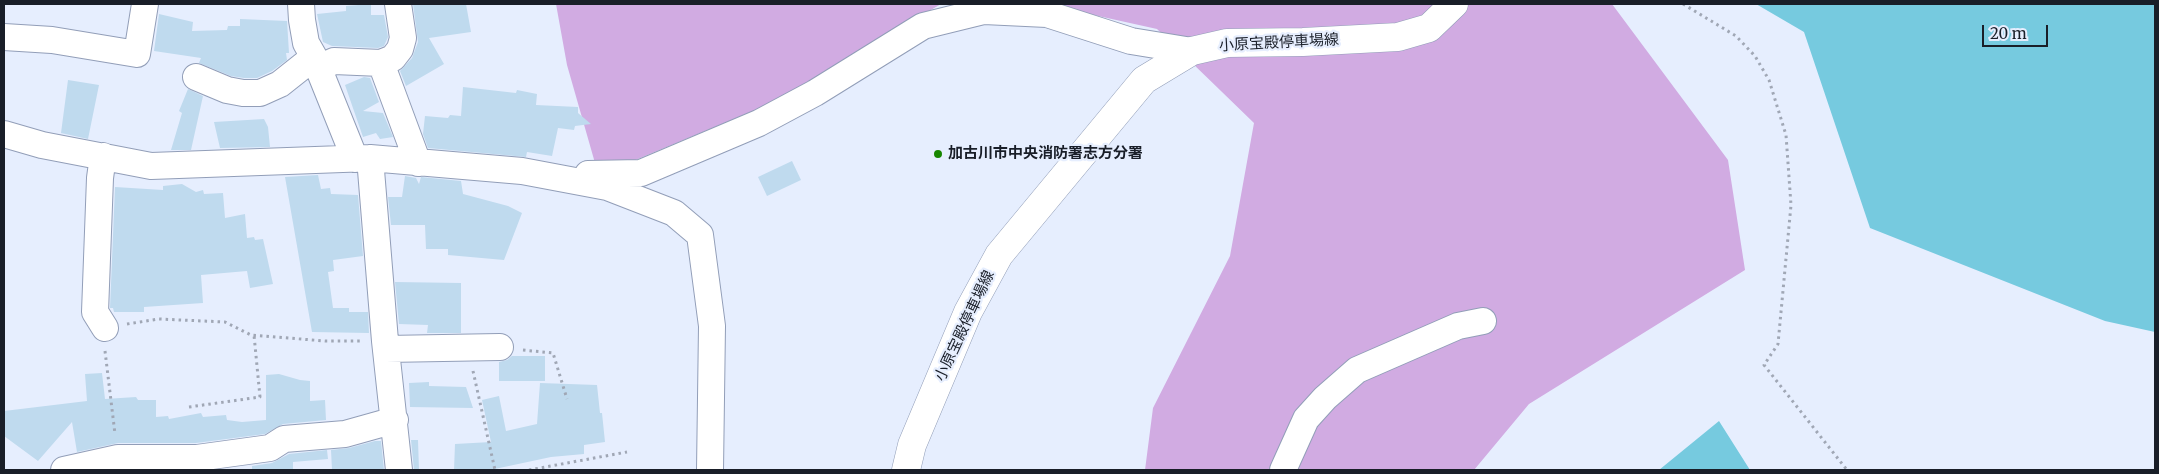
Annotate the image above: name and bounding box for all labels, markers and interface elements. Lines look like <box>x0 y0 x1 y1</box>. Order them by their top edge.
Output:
scale bar <box>1984 15 2050 47</box>
text: 20 m <box>1990 24 2027 43</box>
street label: 小原宝殿停車場線 <box>1219 31 1339 55</box>
place label: 加古川市中央消防署志方分署 <box>948 145 1143 163</box>
marker: 加古川市中央消防署志方分署 <box>932 148 944 160</box>
street label: 小原宝殿停車場線 <box>931 268 999 384</box>

